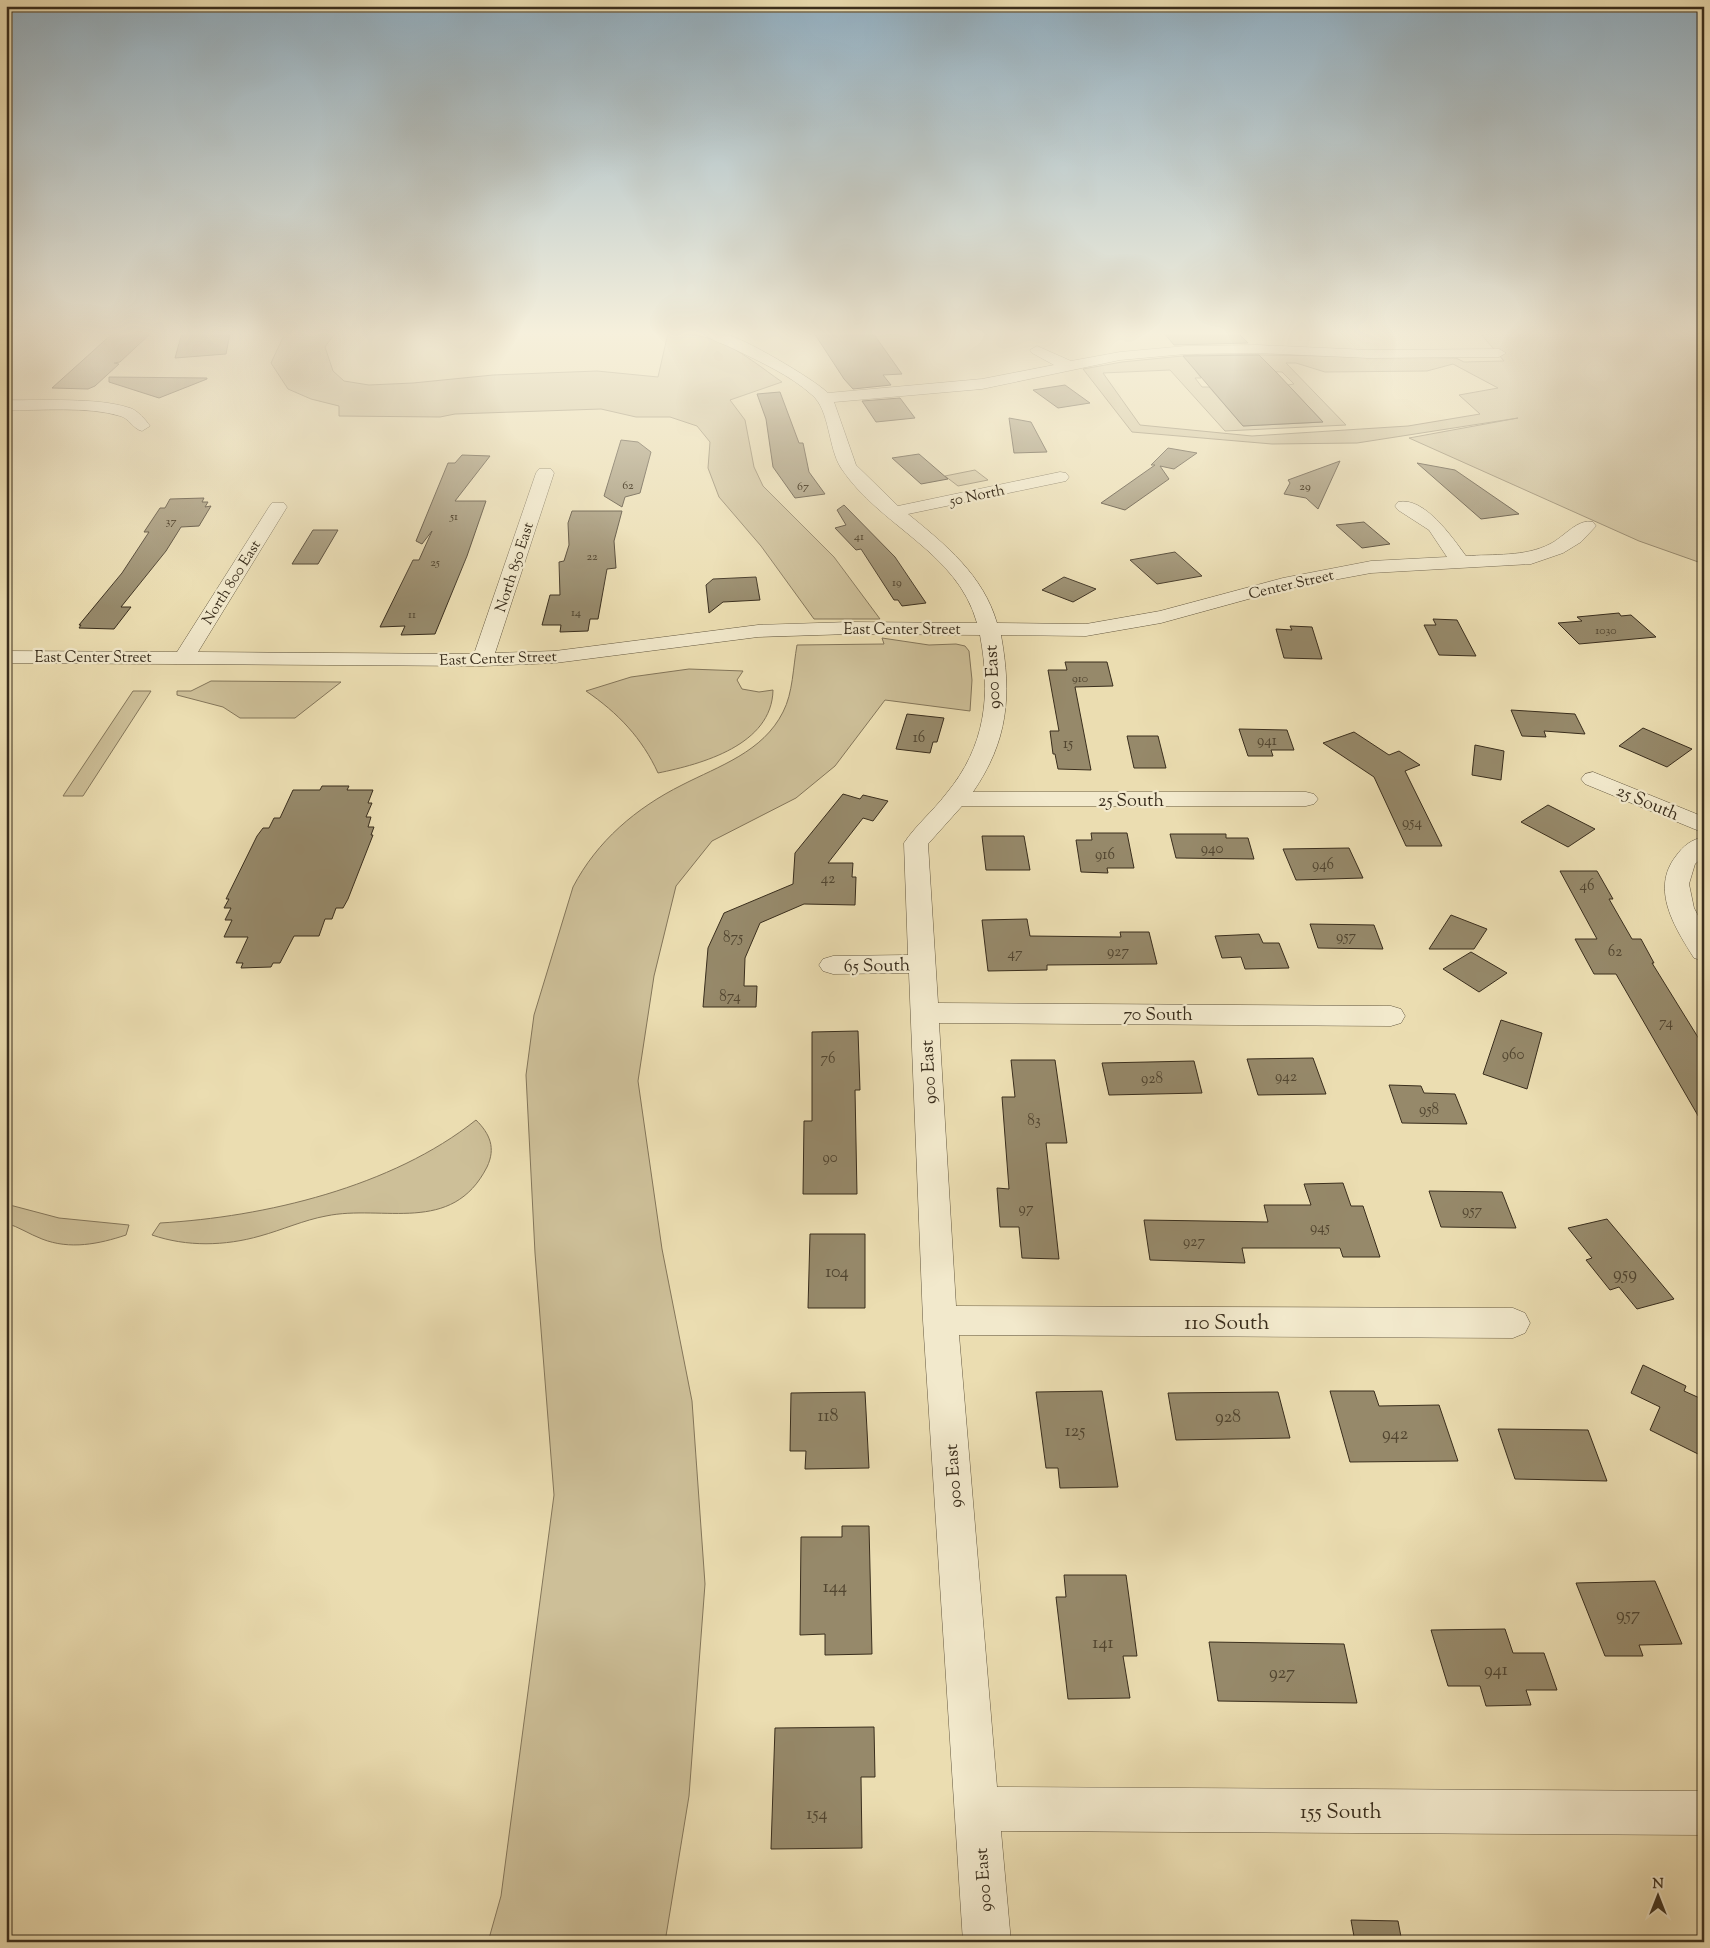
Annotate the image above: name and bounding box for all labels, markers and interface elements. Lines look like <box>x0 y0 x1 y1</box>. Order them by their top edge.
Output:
house number: 62 <box>622 477 634 495</box>
house number: 67 <box>797 478 809 496</box>
house number: 29 <box>1299 478 1311 496</box>
street label: 50 North <box>947 480 1007 513</box>
house number: 51 <box>449 508 458 526</box>
house number: 37 <box>166 513 176 531</box>
street label: North 850 East <box>491 520 540 615</box>
house number: 41 <box>854 528 864 546</box>
street label: North 800 East <box>198 536 267 629</box>
house number: 22 <box>586 548 598 566</box>
house number: 25 <box>430 554 440 572</box>
street label: Center Street <box>1247 565 1336 605</box>
house number: 19 <box>892 574 902 592</box>
house number: 14 <box>571 604 581 622</box>
house number: 11 <box>408 606 416 624</box>
street label: East Center Street <box>843 620 961 641</box>
house number: 1030 <box>1595 622 1617 640</box>
street label: 900 East <box>979 644 1009 710</box>
street label: East Center Street <box>439 647 557 672</box>
street label: East Center Street <box>34 648 152 669</box>
house number: 910 <box>1072 670 1088 688</box>
house number: 16 <box>913 728 925 749</box>
house number: 941 <box>1257 731 1277 752</box>
house number: 15 <box>1063 734 1073 755</box>
street label: 25 South <box>1612 779 1683 829</box>
street label: 25 South <box>1098 789 1164 815</box>
house number: 954 <box>1402 813 1422 834</box>
house number: 940 <box>1201 839 1223 860</box>
house number: 916 <box>1095 845 1115 866</box>
house number: 946 <box>1312 855 1334 876</box>
house number: 42 <box>821 869 835 890</box>
house number: 46 <box>1580 876 1594 897</box>
house number: 957 <box>1336 927 1357 948</box>
house number: 875 <box>723 928 743 949</box>
house number: 927 <box>1107 942 1129 963</box>
house number: 62 <box>1608 942 1622 963</box>
house number: 47 <box>1007 944 1023 965</box>
street label: 65 South <box>844 953 911 981</box>
house number: 874 <box>719 987 741 1008</box>
street label: 70 South <box>1123 1003 1193 1029</box>
house number: 74 <box>1659 1013 1673 1034</box>
street label: 900 East <box>915 1039 945 1105</box>
house number: 960 <box>1502 1045 1524 1066</box>
house number: 76 <box>821 1049 835 1070</box>
house number: 942 <box>1275 1067 1297 1088</box>
house number: 928 <box>1141 1069 1163 1090</box>
house number: 958 <box>1419 1100 1439 1121</box>
house number: 83 <box>1027 1111 1041 1132</box>
house number: 90 <box>822 1148 838 1169</box>
house number: 97 <box>1019 1199 1034 1220</box>
house number: 957 <box>1462 1201 1483 1222</box>
house number: 945 <box>1310 1218 1330 1239</box>
house number: 927 <box>1183 1232 1205 1253</box>
house number: 104 <box>825 1260 849 1286</box>
house number: 959 <box>1613 1262 1637 1288</box>
street label: 110 South <box>1184 1309 1270 1339</box>
house number: 118 <box>817 1404 839 1430</box>
house number: 928 <box>1215 1405 1241 1431</box>
house number: 125 <box>1065 1419 1085 1445</box>
house number: 942 <box>1382 1422 1409 1448</box>
street label: 900 East <box>940 1443 970 1509</box>
house number: 144 <box>823 1575 847 1601</box>
house number: 957 <box>1616 1603 1640 1629</box>
house number: 141 <box>1092 1631 1114 1657</box>
house number: 941 <box>1484 1658 1508 1684</box>
house number: 927 <box>1269 1661 1295 1687</box>
street label: 155 South <box>1300 1798 1382 1828</box>
house number: 154 <box>806 1802 828 1828</box>
street label: 900 East <box>970 1847 1000 1913</box>
north arrow <box>1632 1870 1682 1920</box>
text: N <box>1652 1875 1664 1895</box>

